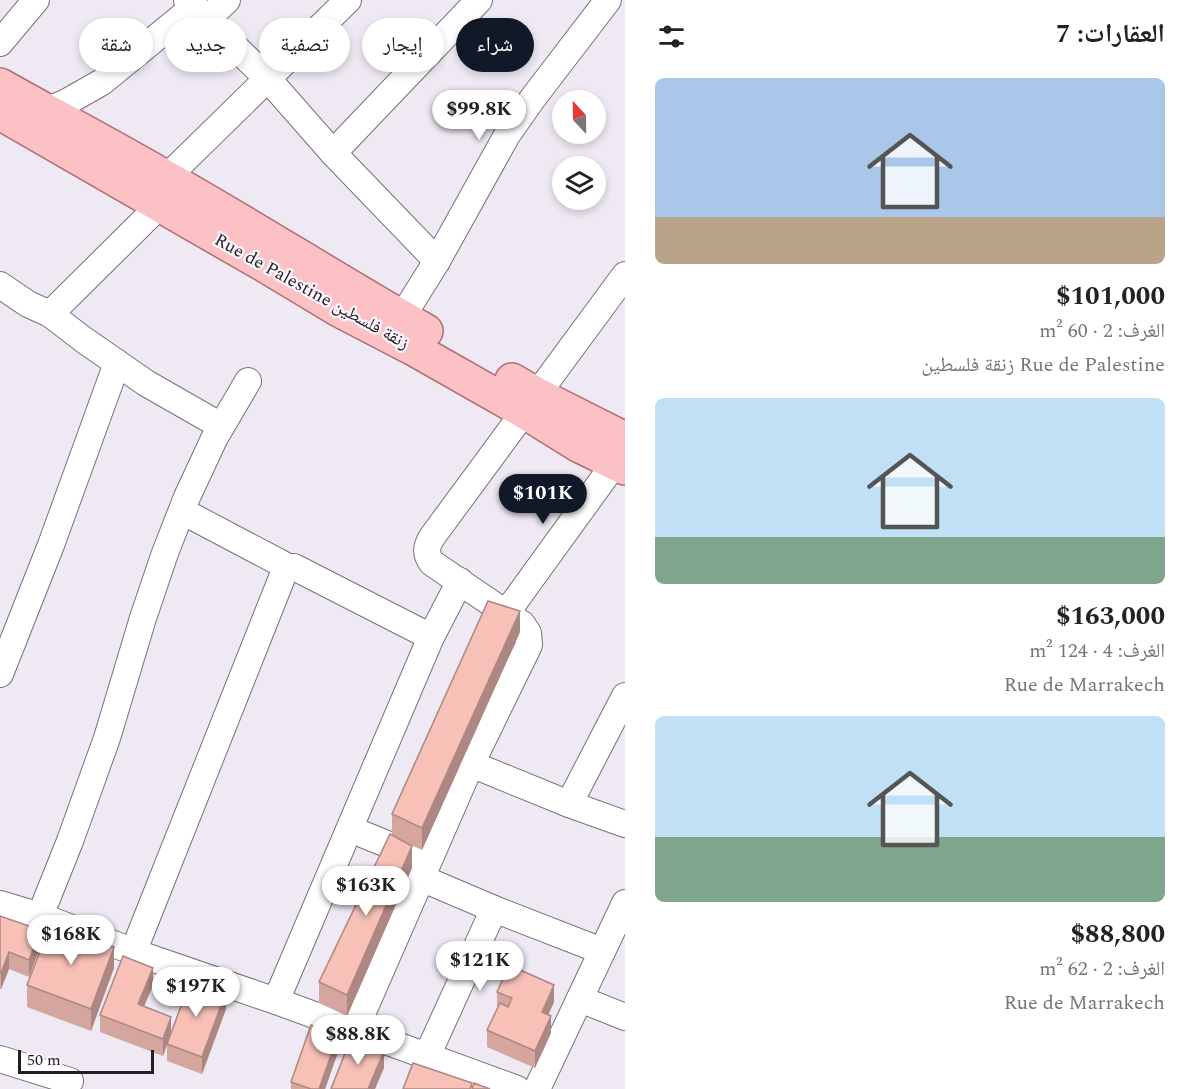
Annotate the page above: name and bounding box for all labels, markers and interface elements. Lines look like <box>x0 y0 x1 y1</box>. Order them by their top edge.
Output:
text: العقارات: 7 <box>1056 14 1165 54</box>
chip: شقة <box>79 18 153 72</box>
chip: جديد <box>165 18 247 72</box>
chip: تصفية <box>259 18 350 72</box>
chip: إيجار <box>362 18 444 72</box>
chip: شراء <box>456 18 534 72</box>
icon: filters <box>655 20 688 53</box>
pin: $99.8K <box>430 90 528 141</box>
north arrow <box>552 90 606 144</box>
map controls <box>552 90 606 210</box>
text: $99.8K <box>446 94 512 124</box>
icon: home <box>856 117 964 225</box>
button: layers <box>552 156 606 210</box>
street label: Rue de Palestine زنقة فلسطين <box>209 226 414 356</box>
text: $101,000 <box>1056 276 1165 316</box>
text: الغرف: 2 · 60 m² <box>1039 316 1165 346</box>
text: Rue de Palestine زنقة فلسطين <box>921 350 1165 380</box>
icon: home <box>856 437 964 545</box>
pin: $101K <box>501 474 585 525</box>
text: $101K <box>513 478 573 508</box>
text: $163,000 <box>1056 596 1165 636</box>
text: الغرف: 4 · 124 m² <box>1029 636 1165 666</box>
text: Rue de Marrakech <box>1004 670 1165 700</box>
icon: home <box>856 755 964 863</box>
pin: $163K <box>324 866 408 917</box>
text: $163K <box>336 870 396 900</box>
text: $88,800 <box>1071 914 1165 954</box>
pin: $168K <box>29 915 113 966</box>
text: $168K <box>41 919 101 949</box>
pin: $121K <box>438 941 522 992</box>
text: $121K <box>450 945 510 975</box>
text: الغرف: 2 · 62 m² <box>1039 954 1165 984</box>
pin: $197K <box>154 967 238 1018</box>
text: $197K <box>166 971 226 1001</box>
text: Rue de Marrakech <box>1004 988 1165 1018</box>
pin: $88.8K <box>309 1015 407 1066</box>
text: $88.8K <box>325 1019 391 1049</box>
scale bar <box>18 1047 154 1074</box>
text: 50 m <box>27 1048 61 1072</box>

